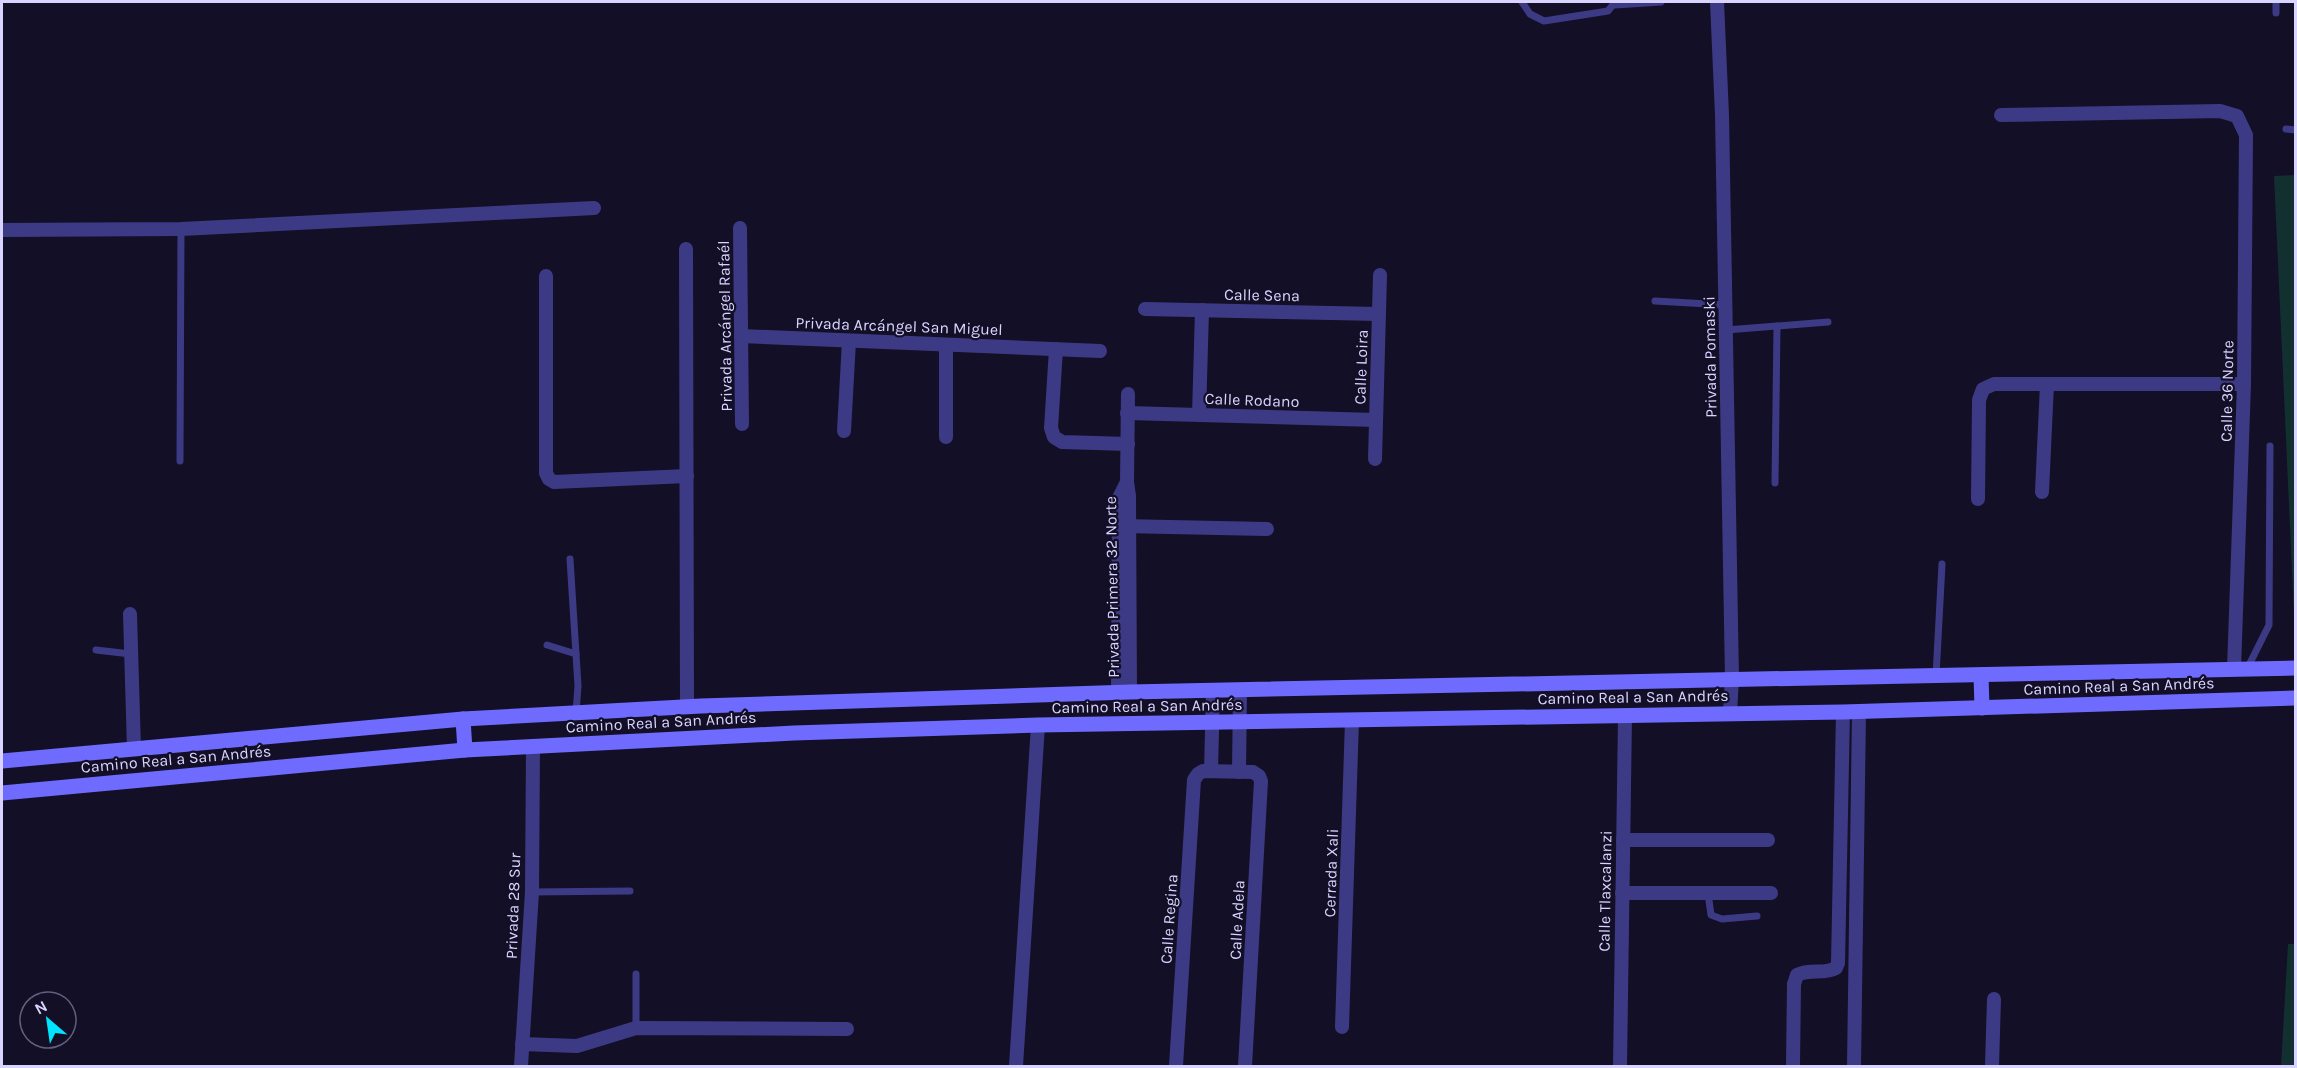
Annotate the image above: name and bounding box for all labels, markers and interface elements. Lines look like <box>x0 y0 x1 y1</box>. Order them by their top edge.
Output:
street label: Privada Arcángel Rafaél <box>714 240 736 412</box>
street label: Calle Sena <box>1224 285 1300 305</box>
street label: Privada Pomaski <box>1699 296 1721 418</box>
street label: Privada Arcángel San Miguel <box>795 313 1003 339</box>
street label: Calle Loira <box>1350 329 1372 405</box>
street label: Calle 36 Norte <box>2217 340 2237 442</box>
street label: Calle Rodano <box>1204 389 1300 411</box>
street label: Privada Primera 32 Norte <box>1101 496 1123 678</box>
street label: Camino Real a San Andrés <box>2023 673 2215 699</box>
street label: Camino Real a San Andrés <box>1537 686 1729 708</box>
street label: Camino Real a San Andrés <box>1051 695 1243 717</box>
street label: Camino Real a San Andrés <box>565 708 757 736</box>
street label: Camino Real a San Andrés <box>80 741 272 777</box>
street label: Cerrada Xali <box>1320 828 1342 918</box>
street label: Calle Tlaxcalanzi <box>1594 830 1616 952</box>
street label: Privada 28 Sur <box>502 852 524 960</box>
street label: Calle Regina <box>1156 874 1182 964</box>
street label: Calle Adela <box>1225 880 1249 960</box>
north arrow <box>18 990 78 1050</box>
text: N <box>31 996 51 1018</box>

